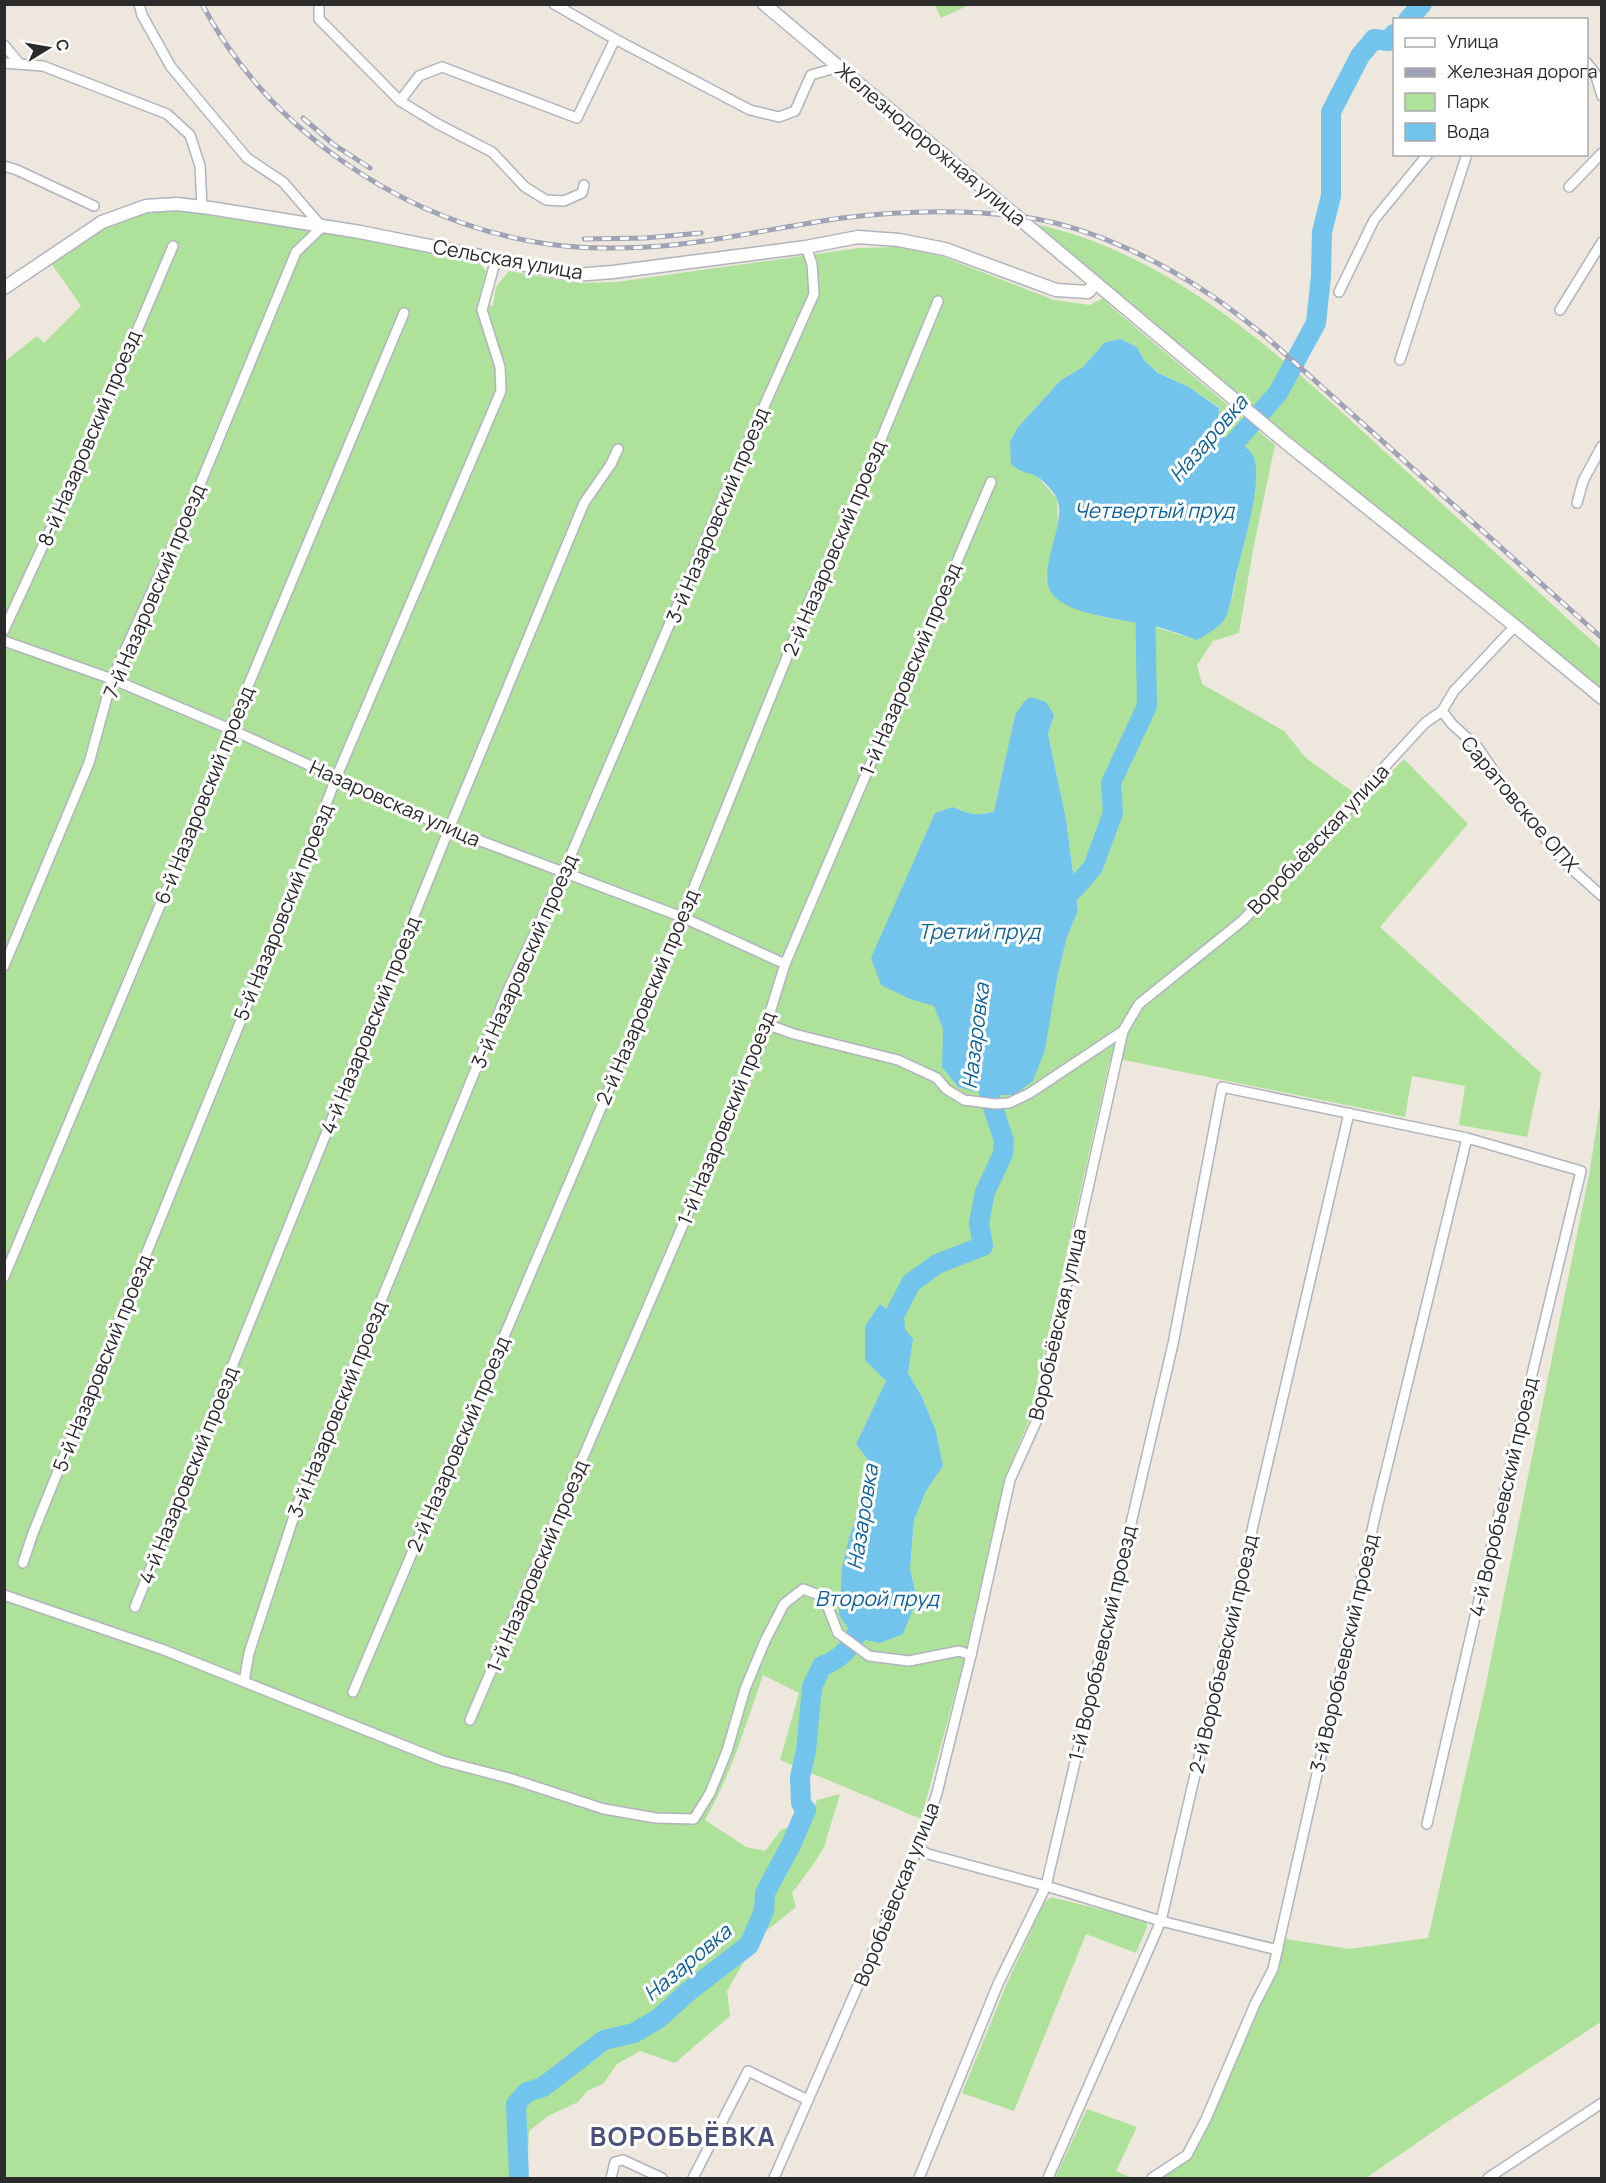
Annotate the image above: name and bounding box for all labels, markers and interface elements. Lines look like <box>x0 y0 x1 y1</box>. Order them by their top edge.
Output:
north arrow <box>18 18 78 78</box>
legend <box>1393 18 1588 156</box>
text: Улица <box>1447 29 1499 53</box>
text: С <box>51 37 75 53</box>
street label: Железнодорожная улица <box>830 56 1032 232</box>
text: Железная дорога <box>1447 59 1598 83</box>
text: Парк <box>1447 89 1490 113</box>
text: Вода <box>1447 119 1489 143</box>
street label: Сельская улица <box>431 233 585 285</box>
street label: 8-й Назаровский проезд <box>31 326 147 550</box>
water label: Назаровка <box>1162 388 1254 487</box>
street label: 3-й Назаровский проезд <box>659 403 775 627</box>
street label: 2-й Назаровский проезд <box>776 436 892 660</box>
street label: 7-й Назаровский проезд <box>97 480 211 702</box>
water label: Четвертый пруд <box>1074 496 1236 524</box>
street label: 1-й Назаровский проезд <box>853 559 967 779</box>
street label: 6-й Назаровский проезд <box>148 682 260 908</box>
street label: Саратовское ОПХ <box>1455 730 1585 878</box>
street label: Назаровская улица <box>305 753 485 853</box>
street label: Воробьёвская улица <box>1241 758 1395 920</box>
street label: 5-й Назаровский проезд <box>227 799 339 1025</box>
street label: 3-й Назаровский проезд <box>465 850 583 1072</box>
street label: 2-й Назаровский проезд <box>589 885 705 1109</box>
street label: 4-й Назаровский проезд <box>314 912 426 1138</box>
water label: Третий пруд <box>918 917 1041 945</box>
water label: Назаровка <box>955 980 996 1091</box>
street label: 1-й Назаровский проезд <box>671 1007 781 1229</box>
street label: Воробьёвская улица <box>1022 1225 1092 1423</box>
street label: 5-й Назаровский проезд <box>46 1250 158 1476</box>
street label: 3-й Назаровский проезд <box>281 1297 393 1521</box>
street label: 2-й Назаровский проезд <box>400 1332 516 1556</box>
street label: 4-й Назаровский проезд <box>132 1362 244 1588</box>
street label: 4-й Воробъевский проезд <box>1462 1375 1544 1619</box>
street label: 1-й Назаровский проезд <box>480 1456 594 1676</box>
water label: Назаровка <box>840 1461 884 1572</box>
street label: 1-й Воробъевский проезд <box>1062 1523 1142 1763</box>
street label: 3-й Воробъевский проезд <box>1303 1531 1385 1775</box>
street label: 2-й Воробъевский проезд <box>1182 1532 1264 1776</box>
water label: Второй пруд <box>815 1584 940 1612</box>
street label: Воробьёвская улица <box>847 1798 945 1990</box>
water label: Назаровка <box>637 1916 738 2007</box>
district label: ВОРОБЬЁВКА <box>590 2118 776 2154</box>

